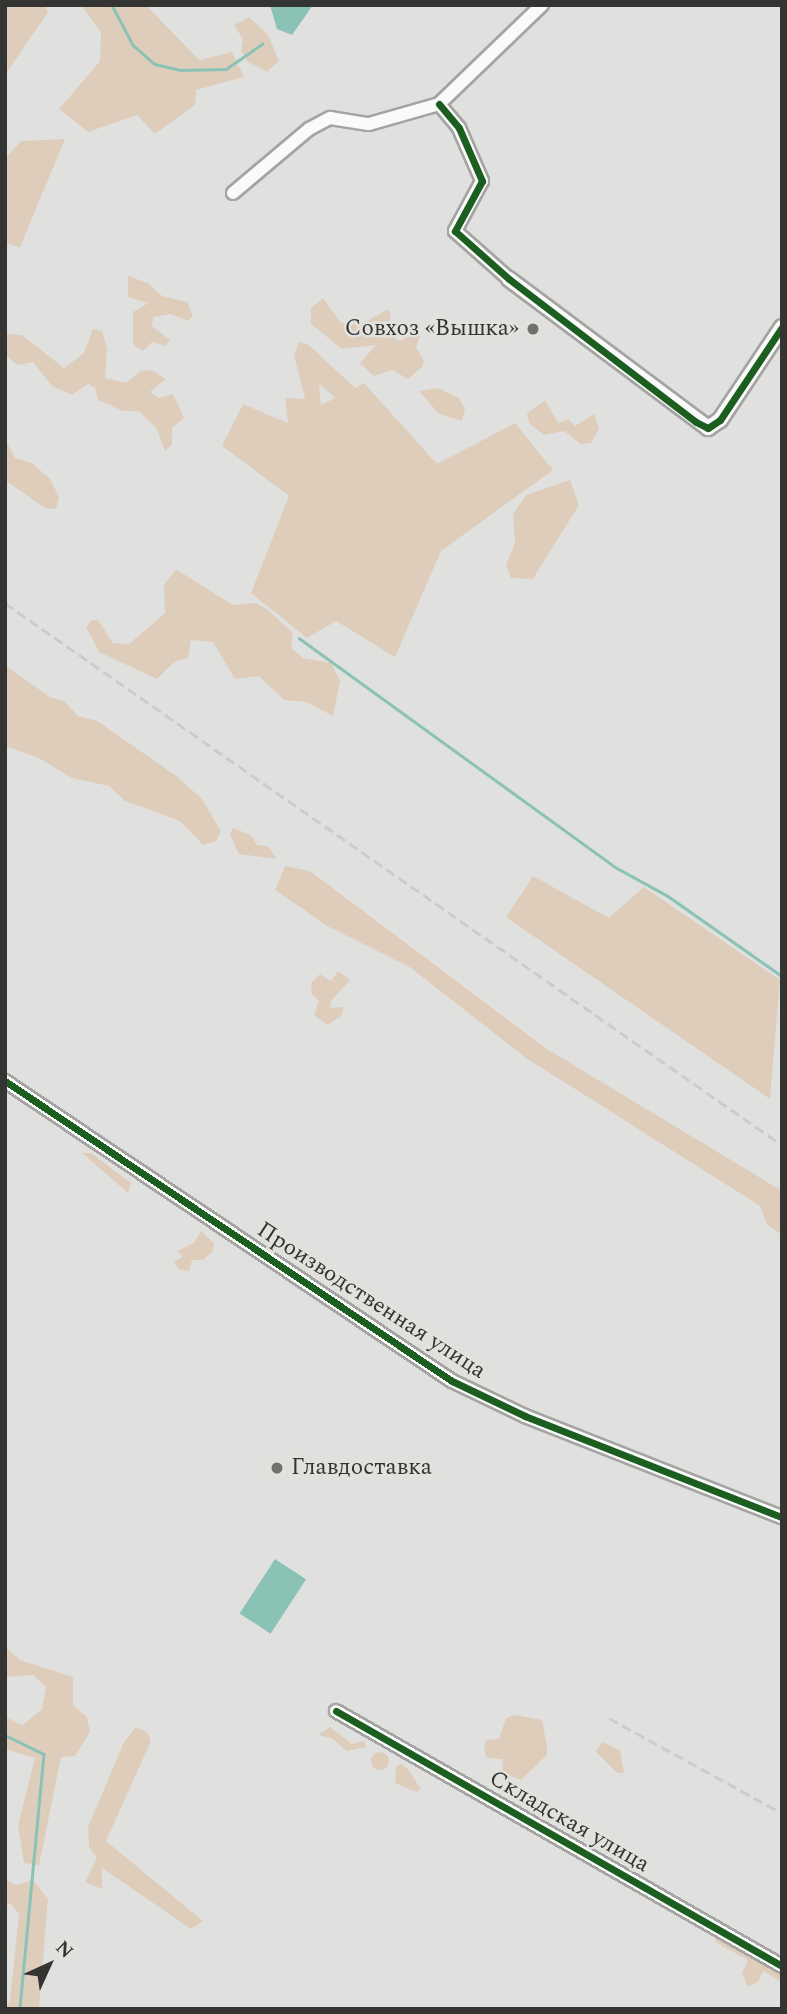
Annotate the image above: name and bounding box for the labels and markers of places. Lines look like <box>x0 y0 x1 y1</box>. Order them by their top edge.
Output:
place label: Совхоз «Вышка» <box>345 315 519 343</box>
marker: Совхоз «Вышка» <box>525 321 541 337</box>
place label: Главдоставка <box>291 1454 432 1482</box>
marker: Главдоставка <box>269 1460 285 1476</box>

